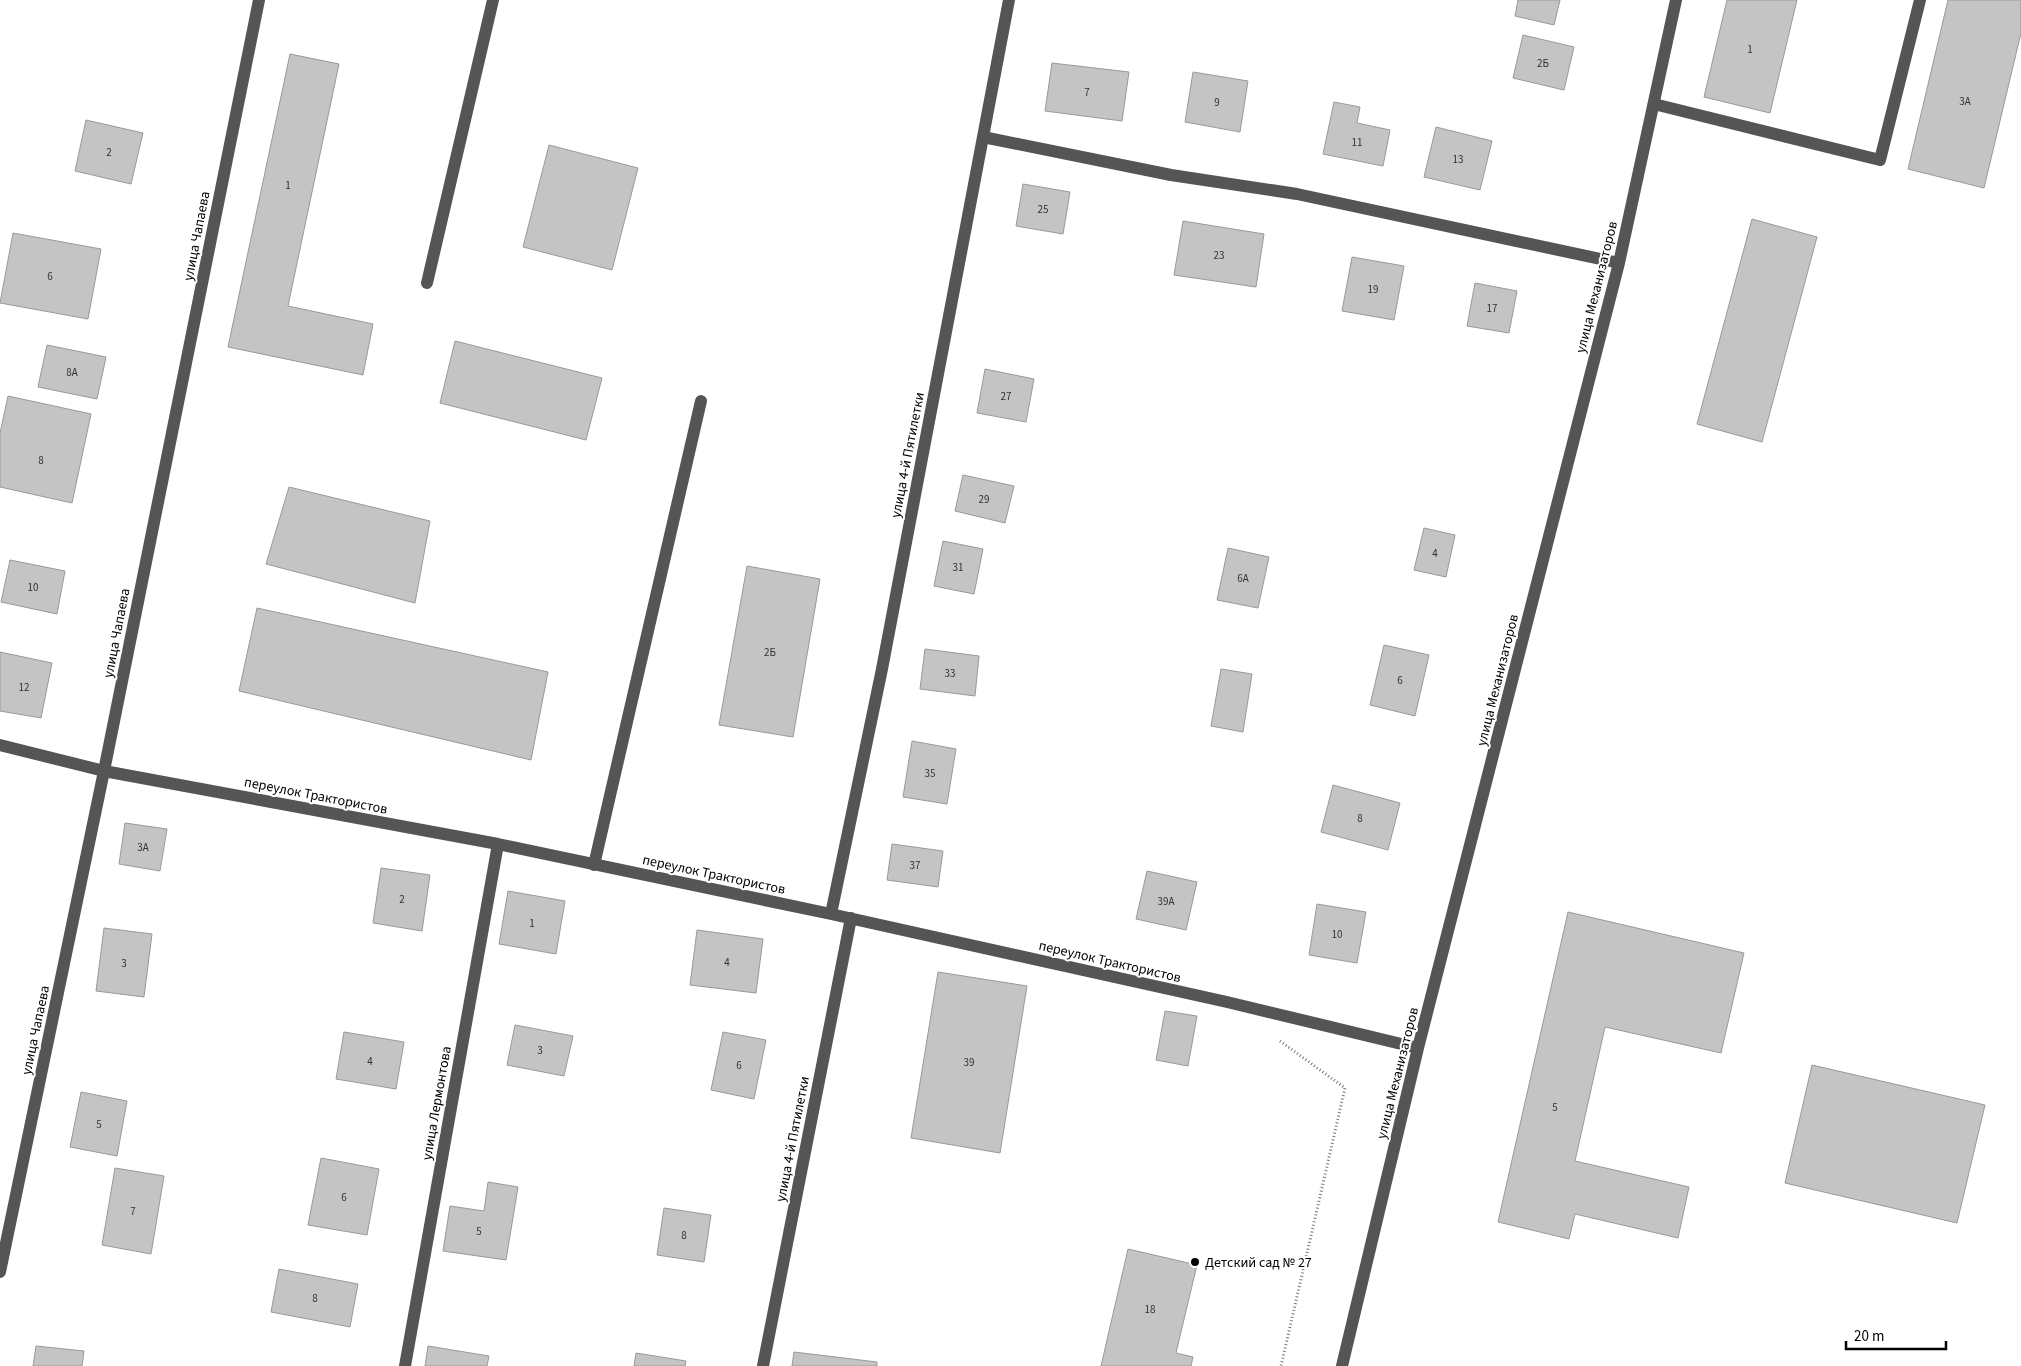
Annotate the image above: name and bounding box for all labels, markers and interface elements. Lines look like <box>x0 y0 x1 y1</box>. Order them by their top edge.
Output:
house number: 1 <box>1747 42 1753 57</box>
house number: 2Б <box>1537 56 1549 71</box>
house number: 7 <box>1084 85 1090 100</box>
house number: 3А <box>1959 94 1971 109</box>
house number: 9 <box>1214 95 1220 110</box>
house number: 11 <box>1352 135 1362 150</box>
house number: 2 <box>106 145 112 160</box>
house number: 13 <box>1453 152 1463 167</box>
house number: 1 <box>285 178 291 193</box>
street label: улица Чапаева <box>178 190 215 283</box>
house number: 25 <box>1038 202 1048 217</box>
street label: улица Механизаторов <box>1571 219 1623 355</box>
house number: 23 <box>1214 248 1224 263</box>
house number: 6 <box>47 269 53 284</box>
house number: 19 <box>1368 282 1378 297</box>
house number: 17 <box>1487 301 1497 316</box>
house number: 8А <box>66 365 78 380</box>
house number: 27 <box>1001 389 1011 404</box>
street label: улица 4-й Пятилетки <box>886 391 930 520</box>
house number: 8 <box>38 453 44 468</box>
house number: 29 <box>979 492 989 507</box>
house number: 4 <box>1432 546 1438 561</box>
house number: 31 <box>953 560 963 575</box>
house number: 6А <box>1237 571 1249 586</box>
house number: 10 <box>28 580 38 595</box>
street label: улица Чапаева <box>98 587 135 680</box>
street label: улица Механизаторов <box>1472 612 1524 748</box>
house number: 2Б <box>764 645 776 660</box>
house number: 33 <box>945 666 955 681</box>
house number: 6 <box>1397 673 1403 688</box>
house number: 12 <box>19 680 29 695</box>
house number: 35 <box>925 766 935 781</box>
street label: переулок Трактористов <box>242 772 389 820</box>
house number: 8 <box>1357 811 1363 826</box>
house number: 3А <box>137 840 149 855</box>
street label: переулок Трактористов <box>641 850 787 900</box>
house number: 37 <box>910 858 920 873</box>
house number: 2 <box>399 892 405 907</box>
house number: 39А <box>1158 894 1174 909</box>
house number: 1 <box>529 916 535 931</box>
house number: 10 <box>1332 927 1342 942</box>
street label: переулок Трактористов <box>1037 936 1183 988</box>
house number: 4 <box>724 955 730 970</box>
house number: 3 <box>121 956 127 971</box>
street label: улица Чапаева <box>17 984 55 1077</box>
street label: улица Механизаторов <box>1372 1005 1424 1141</box>
house number: 3 <box>537 1043 543 1058</box>
street label: улица Лермонтова <box>417 1045 457 1162</box>
house number: 4 <box>367 1054 373 1069</box>
house number: 39 <box>964 1055 974 1070</box>
house number: 6 <box>736 1058 742 1073</box>
street label: улица 4-й Пятилетки <box>771 1075 815 1204</box>
house number: 5 <box>1552 1100 1558 1115</box>
house number: 5 <box>96 1117 102 1132</box>
house number: 6 <box>341 1190 347 1205</box>
house number: 7 <box>130 1204 136 1219</box>
house number: 5 <box>476 1224 482 1239</box>
house number: 8 <box>681 1228 687 1243</box>
place label: Детский сад № 27 <box>1205 1253 1312 1273</box>
marker: Детский сад № 27 <box>1189 1256 1201 1268</box>
house number: 8 <box>312 1291 318 1306</box>
house number: 18 <box>1145 1302 1156 1317</box>
scale bar <box>1846 1318 1946 1350</box>
text: 20 m <box>1854 1326 1884 1347</box>

